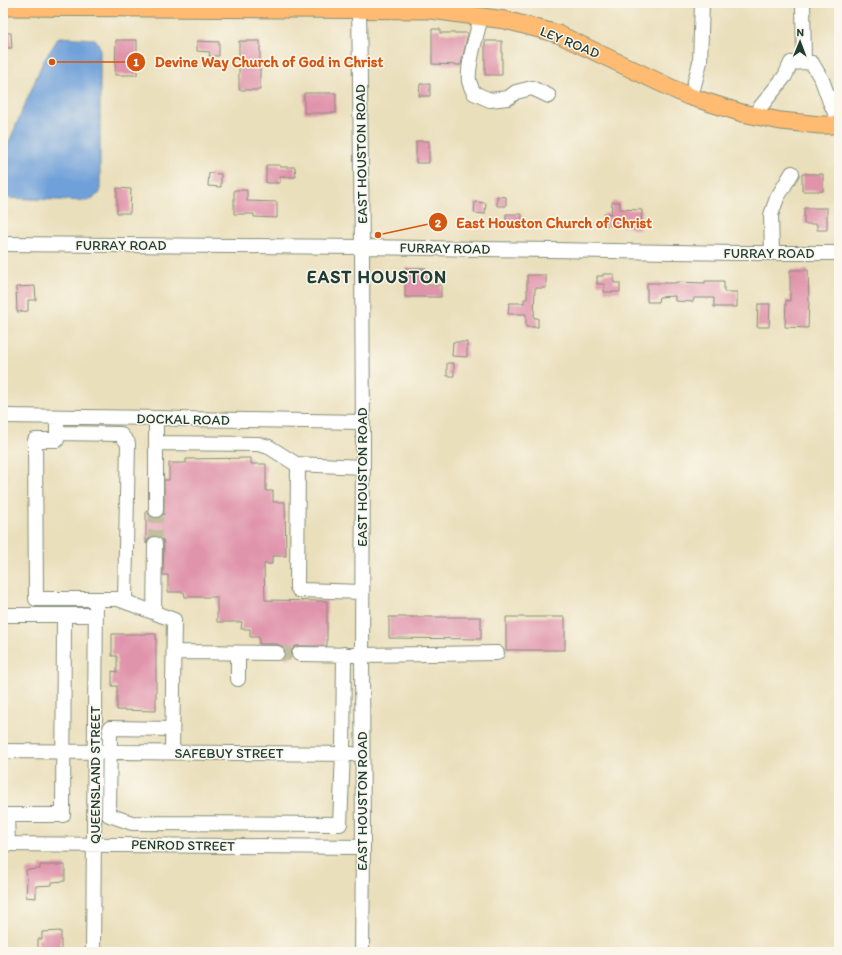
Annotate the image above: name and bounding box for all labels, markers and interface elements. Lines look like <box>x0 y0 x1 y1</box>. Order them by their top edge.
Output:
north arrow <box>780 22 820 62</box>
street label: LEY ROAD <box>537 23 602 62</box>
text: N <box>796 26 804 39</box>
callout: Devine Way Church of God in Christ <box>126 49 391 76</box>
text: Devine Way Church of God in Christ <box>155 53 384 72</box>
text: 1 <box>133 55 139 69</box>
street label: EAST HOUSTON ROAD <box>352 84 371 224</box>
callout: East Houston Church of Christ <box>428 209 661 236</box>
text: East Houston Church of Christ <box>456 214 652 232</box>
text: 2 <box>435 216 442 230</box>
street label: FURRAY ROAD <box>76 237 166 254</box>
street label: FURRAY ROAD <box>399 239 491 258</box>
street label: FURRAY ROAD <box>724 245 814 262</box>
district label: EAST HOUSTON <box>307 266 447 288</box>
street label: EAST HOUSTON ROAD <box>354 407 371 547</box>
street label: DOCKAL ROAD <box>136 410 230 429</box>
street label: QUEENSLAND STREET <box>87 706 104 844</box>
street label: EAST HOUSTON ROAD <box>354 731 371 871</box>
street label: SAFEBUY STREET <box>174 745 284 762</box>
street label: PENROD STREET <box>131 836 235 855</box>

